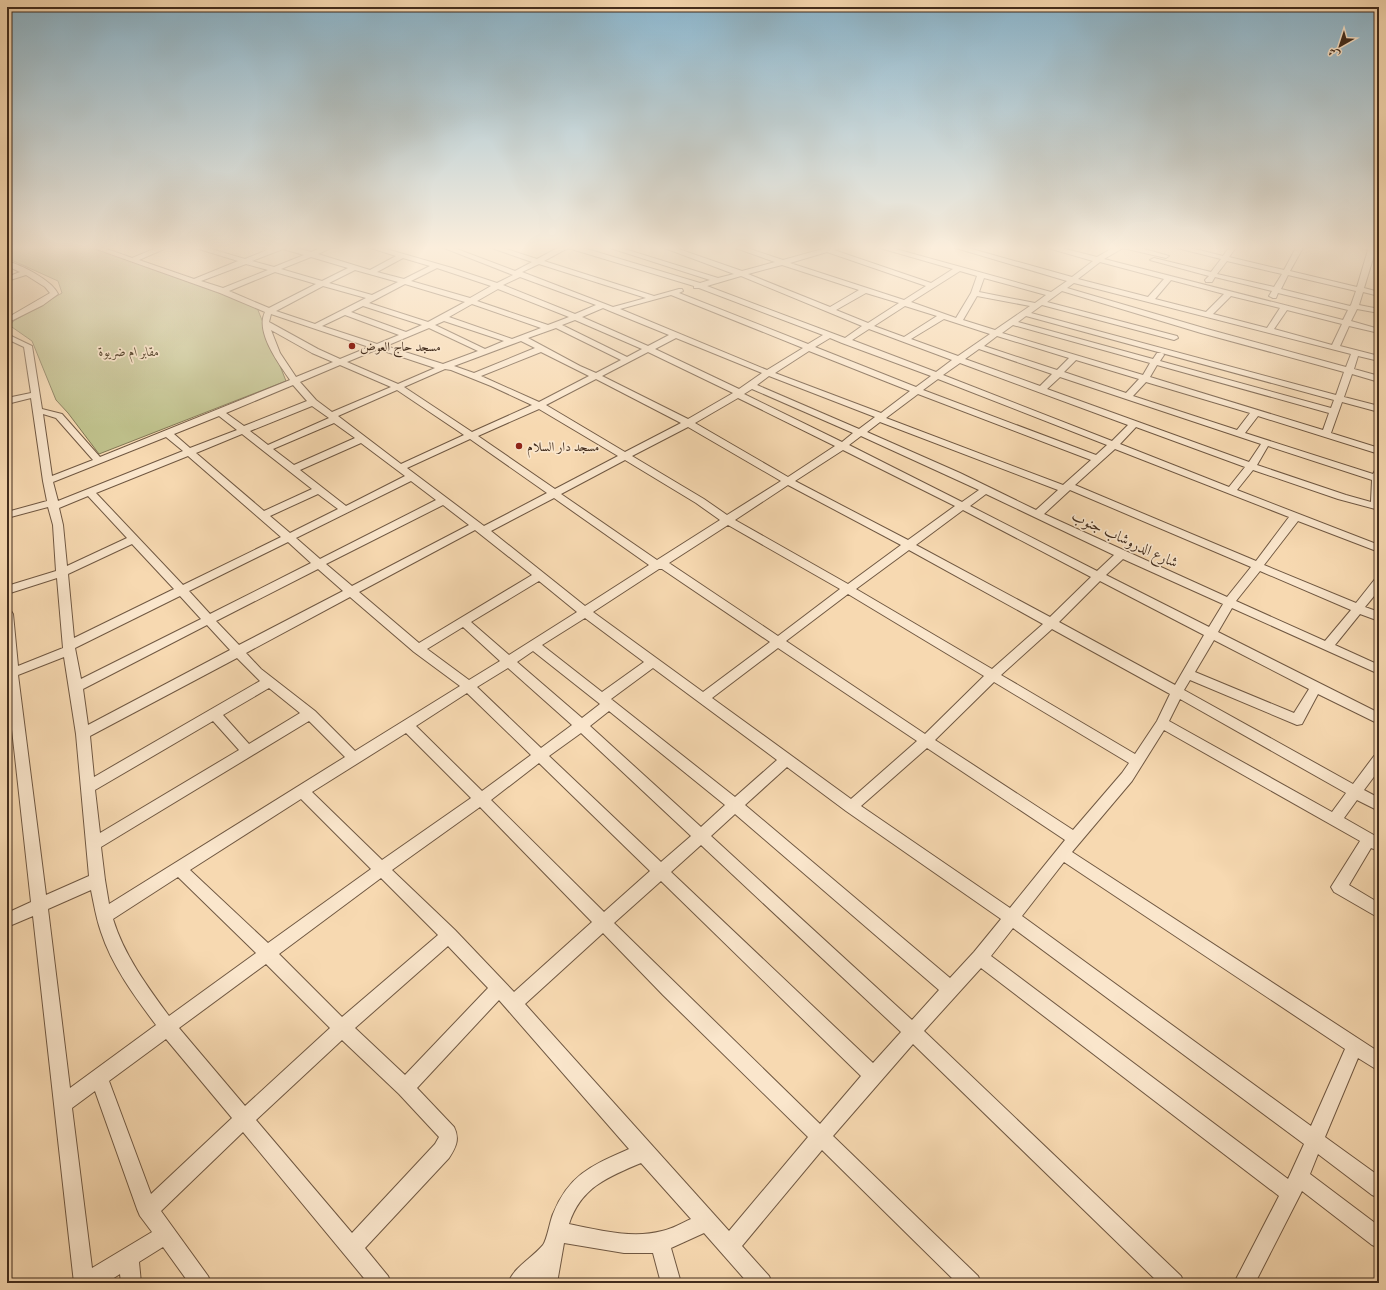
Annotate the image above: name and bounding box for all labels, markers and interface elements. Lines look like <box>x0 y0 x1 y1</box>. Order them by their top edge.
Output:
north arrow <box>1320 26 1360 66</box>
text: ش <box>1326 44 1343 62</box>
place label: مسجد حاج العوض <box>360 339 441 358</box>
marker: مسجد حاج العوض <box>347 341 357 351</box>
park label: مقابر ام ضريوة <box>98 344 159 363</box>
place label: مسجد دار السلام <box>527 439 599 458</box>
marker: مسجد دار السلام <box>514 441 524 451</box>
street label: شارع الدروشاب جنوب <box>1067 506 1181 575</box>

